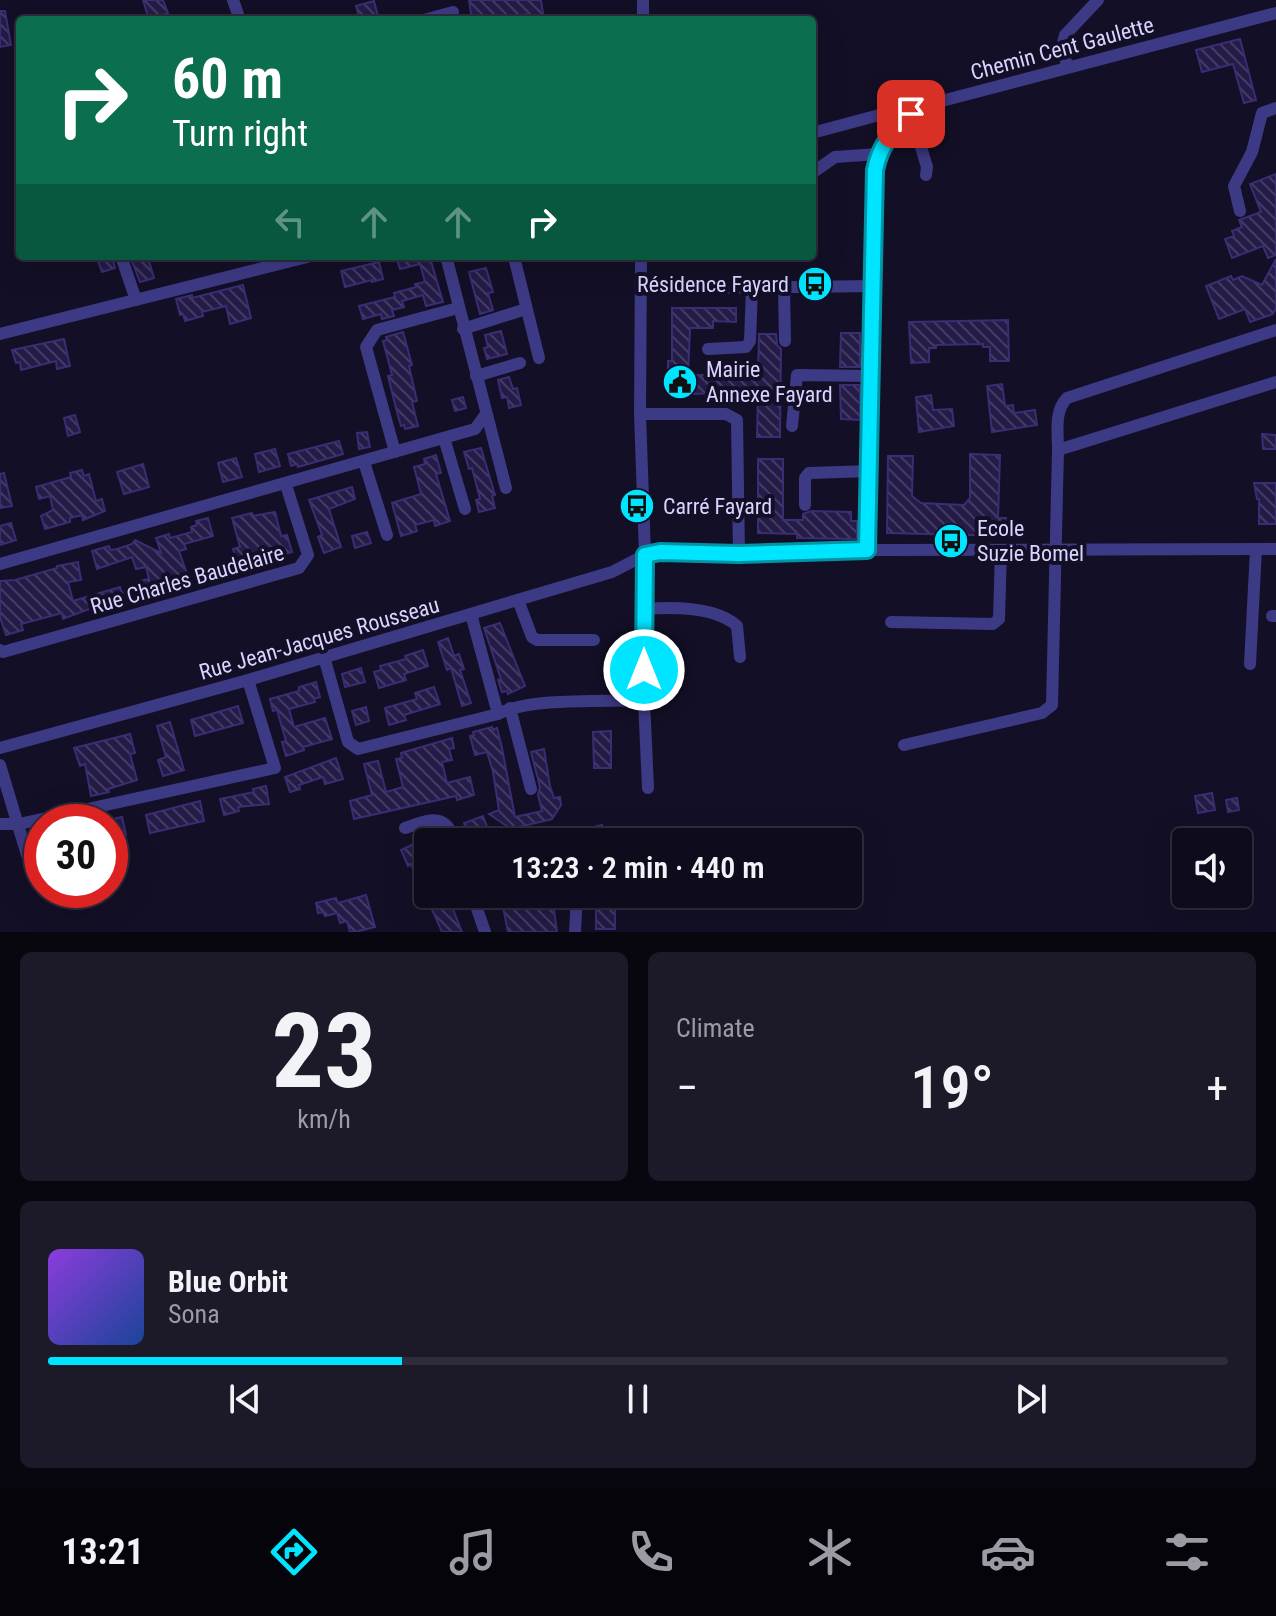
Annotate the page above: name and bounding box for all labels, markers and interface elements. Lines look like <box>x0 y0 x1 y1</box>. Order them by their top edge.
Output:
street label: Chemin Cent Gaulette <box>968 12 1156 85</box>
text: 60 m <box>172 46 283 112</box>
icon: right <box>40 48 144 152</box>
pin <box>877 80 945 148</box>
icon: arrive <box>889 92 933 136</box>
text: Turn right <box>172 113 308 155</box>
icon: left <box>268 200 312 244</box>
icon: ahead <box>352 200 396 244</box>
icon: ahead <box>436 200 480 244</box>
icon: right <box>520 200 564 244</box>
bus stop icon: Résidence Fayard <box>796 265 834 303</box>
place label: Résidence Fayard <box>637 272 789 297</box>
place label: Mairie Annexe Fayard <box>706 357 833 407</box>
public building icon: Mairie Annexe Fayard <box>661 363 699 401</box>
bus stop icon: Carré Fayard <box>618 487 656 525</box>
place label: Carré Fayard <box>663 494 772 519</box>
place label: Ecole Suzie Bomel <box>977 516 1084 566</box>
bus stop icon: Ecole Suzie Bomel <box>932 522 970 560</box>
street label: Rue Charles Baudelaire <box>87 540 287 619</box>
street label: Rue Jean-Jacques Rousseau <box>196 592 442 685</box>
position arrow <box>602 628 686 712</box>
speed limit sign: 30 <box>24 804 128 908</box>
map controls <box>1172 828 1252 908</box>
button: sound <box>1172 828 1252 908</box>
text: 13:23 · 2 min · 440 m <box>511 850 765 885</box>
text: 23 <box>271 991 377 1112</box>
text: Climate <box>676 1013 755 1043</box>
text: 19° <box>910 1052 994 1123</box>
text: − <box>676 1062 698 1114</box>
text: + <box>1206 1062 1228 1114</box>
text: km/h <box>297 1104 351 1134</box>
text: Blue Orbit <box>168 1264 288 1299</box>
text: Sona <box>168 1299 220 1329</box>
icon: previous <box>223 1377 267 1421</box>
icon: pause <box>616 1377 660 1421</box>
icon: next <box>1009 1377 1053 1421</box>
icon: directions <box>266 1524 322 1580</box>
icon: music <box>445 1524 501 1580</box>
icon: phone <box>623 1524 679 1580</box>
icon: climate <box>802 1524 858 1580</box>
icon: car <box>980 1524 1036 1580</box>
icon: filters <box>1159 1524 1215 1580</box>
text: 13:21 <box>61 1531 144 1573</box>

